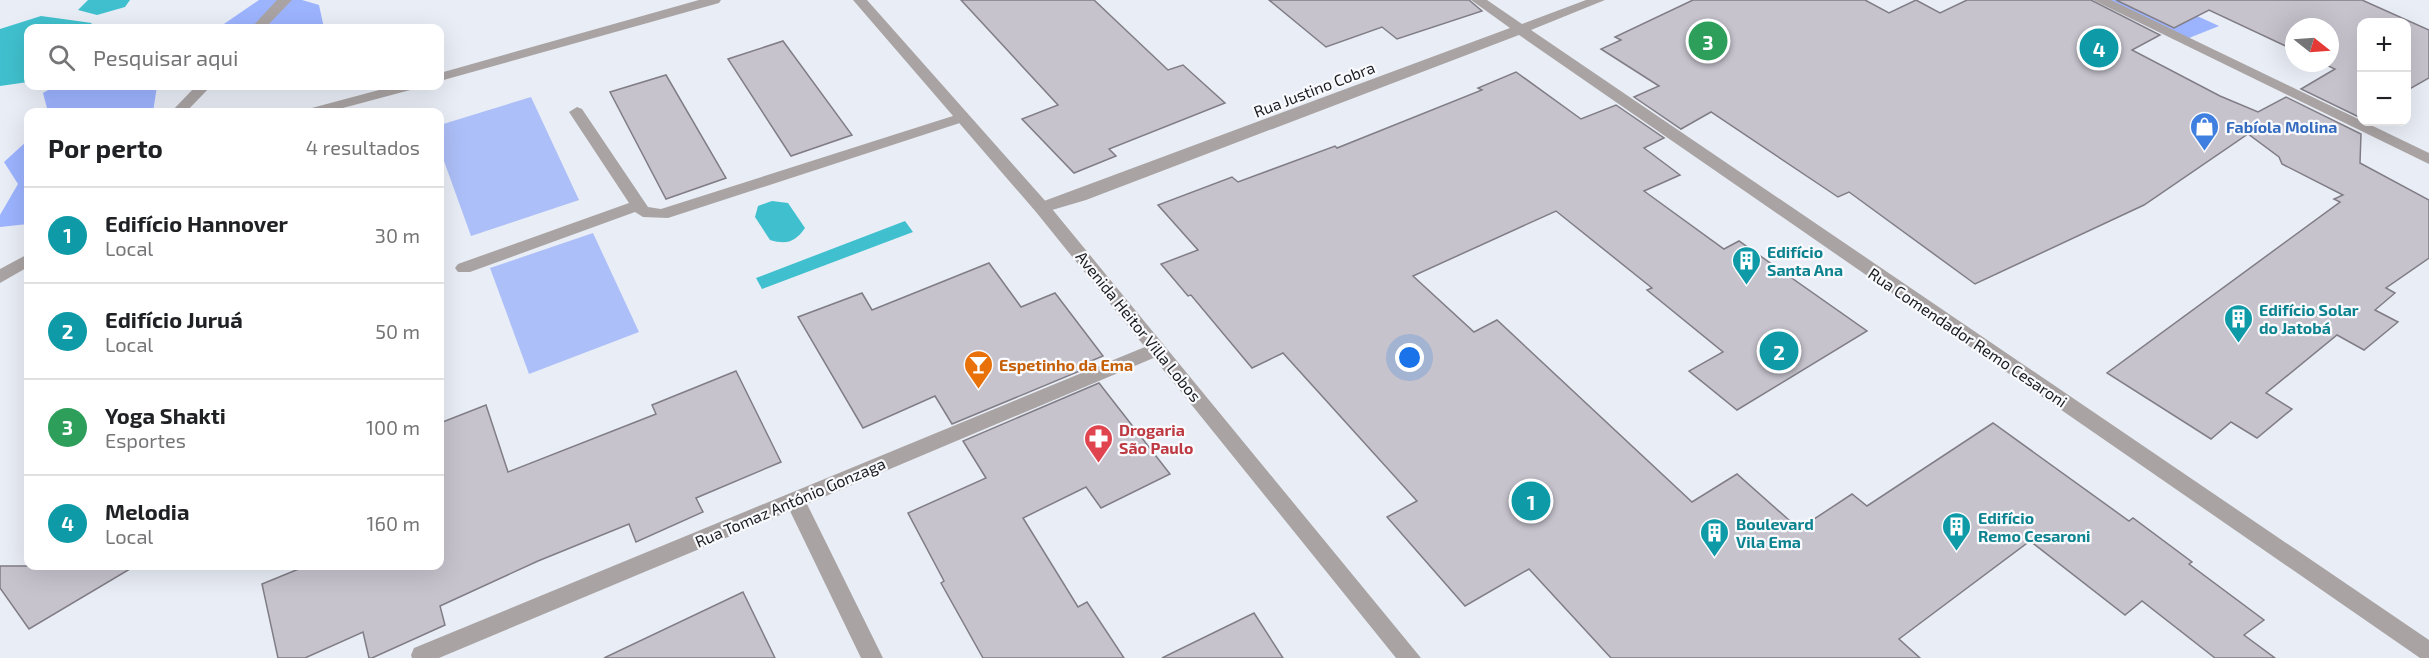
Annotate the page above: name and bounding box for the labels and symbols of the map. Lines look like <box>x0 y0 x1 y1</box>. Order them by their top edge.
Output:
pin: 3 <box>1688 18 1728 63</box>
north arrow <box>2285 18 2339 72</box>
pin: 4 <box>2080 26 2118 70</box>
street label: Rua Justino Cobra <box>1251 57 1377 121</box>
shop icon: Fabíola Molina <box>2189 110 2221 152</box>
place label: Fabíola Molina <box>2226 117 2337 136</box>
place label: Edifício Santa Ana <box>1767 242 1843 279</box>
building icon: Edifício Santa Ana <box>1730 244 1762 286</box>
street label: Avenida Heitor Villa Lobos <box>1072 247 1206 405</box>
street label: Rua Comendador Remo Cesaroni <box>1865 263 2071 411</box>
place label: Edifício Solar do Jatobá <box>2259 300 2359 337</box>
building icon: Edifício Solar do Jatobá <box>2222 302 2254 344</box>
pin: 2 <box>1760 328 1798 374</box>
your location <box>1395 343 1424 372</box>
bar icon: Espetinho da Ema <box>962 348 994 390</box>
place label: Espetinho da Ema <box>999 355 1133 374</box>
place label: Drogaria São Paulo <box>1119 420 1194 457</box>
pharmacy icon: Drogaria São Paulo <box>1082 422 1114 464</box>
street label: Rua Tomaz António Gonzaga <box>692 453 888 551</box>
pin: 1 <box>1512 478 1550 524</box>
place label: Edifício Remo Cesaroni <box>1978 508 2091 545</box>
building icon: Edifício Remo Cesaroni <box>1941 510 1973 552</box>
place label: Boulevard Vila Ema <box>1736 514 1814 551</box>
building icon: Boulevard Vila Ema <box>1699 516 1731 558</box>

